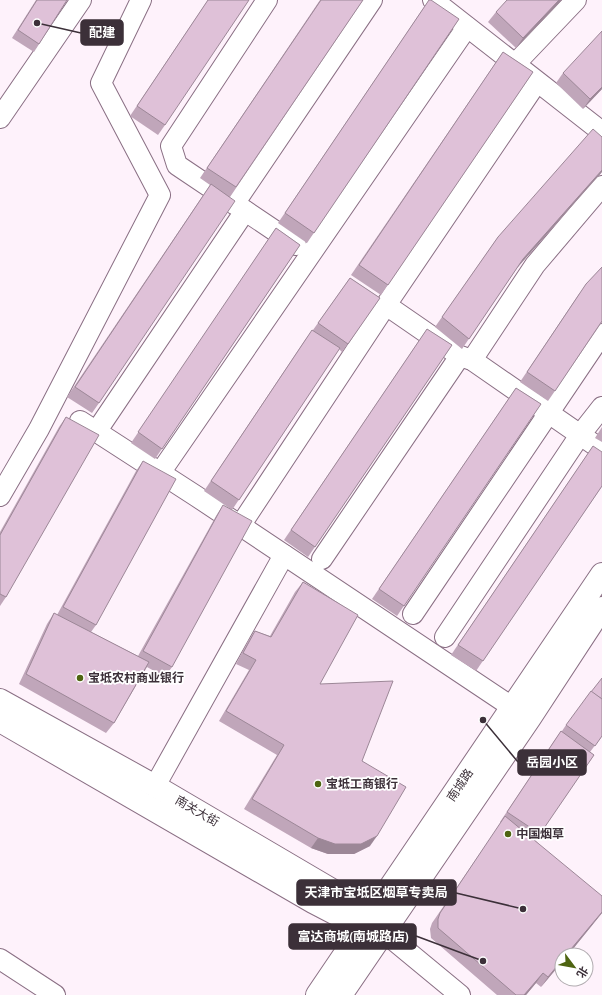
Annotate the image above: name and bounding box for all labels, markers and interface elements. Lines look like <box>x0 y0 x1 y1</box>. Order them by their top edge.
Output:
callout: 配建 <box>81 20 123 45</box>
text: 配建 <box>89 24 115 41</box>
place label: 宝坻农村商业银行 <box>88 670 184 686</box>
marker: 宝坻农村商业银行 <box>75 673 85 683</box>
callout: 岳园小区 <box>518 750 586 775</box>
text: 岳园小区 <box>526 754 578 771</box>
street label: 南城路 <box>443 766 477 804</box>
place label: 宝坻工商银行 <box>326 776 398 792</box>
marker: 宝坻工商银行 <box>313 779 323 789</box>
street label: 南关大街 <box>172 792 222 830</box>
place label: 中国烟草 <box>516 826 564 842</box>
marker: 中国烟草 <box>503 829 513 839</box>
callout: 天津市宝坻区烟草专卖局 <box>297 880 456 905</box>
text: 天津市宝坻区烟草专卖局 <box>304 884 448 901</box>
callout: 富达商城(南城路店) <box>289 924 416 949</box>
text: 富达商城(南城路店) <box>297 928 409 945</box>
north arrow <box>554 947 594 987</box>
text: 北 <box>574 964 591 981</box>

